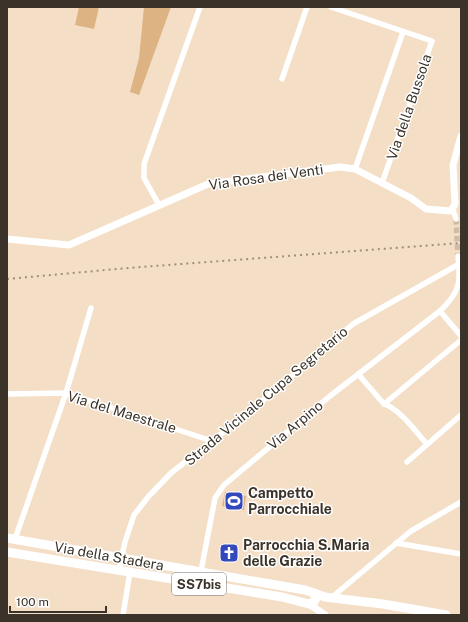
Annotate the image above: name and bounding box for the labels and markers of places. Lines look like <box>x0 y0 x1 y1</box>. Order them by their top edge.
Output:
place label: Campetto Parrocchiale <box>248 485 332 517</box>
sports icon: Campetto Parrocchiale <box>223 490 245 512</box>
place label: Parrocchia S.Maria delle Grazie <box>243 537 370 569</box>
church icon: Parrocchia S.Maria delle Grazie <box>218 542 240 564</box>

